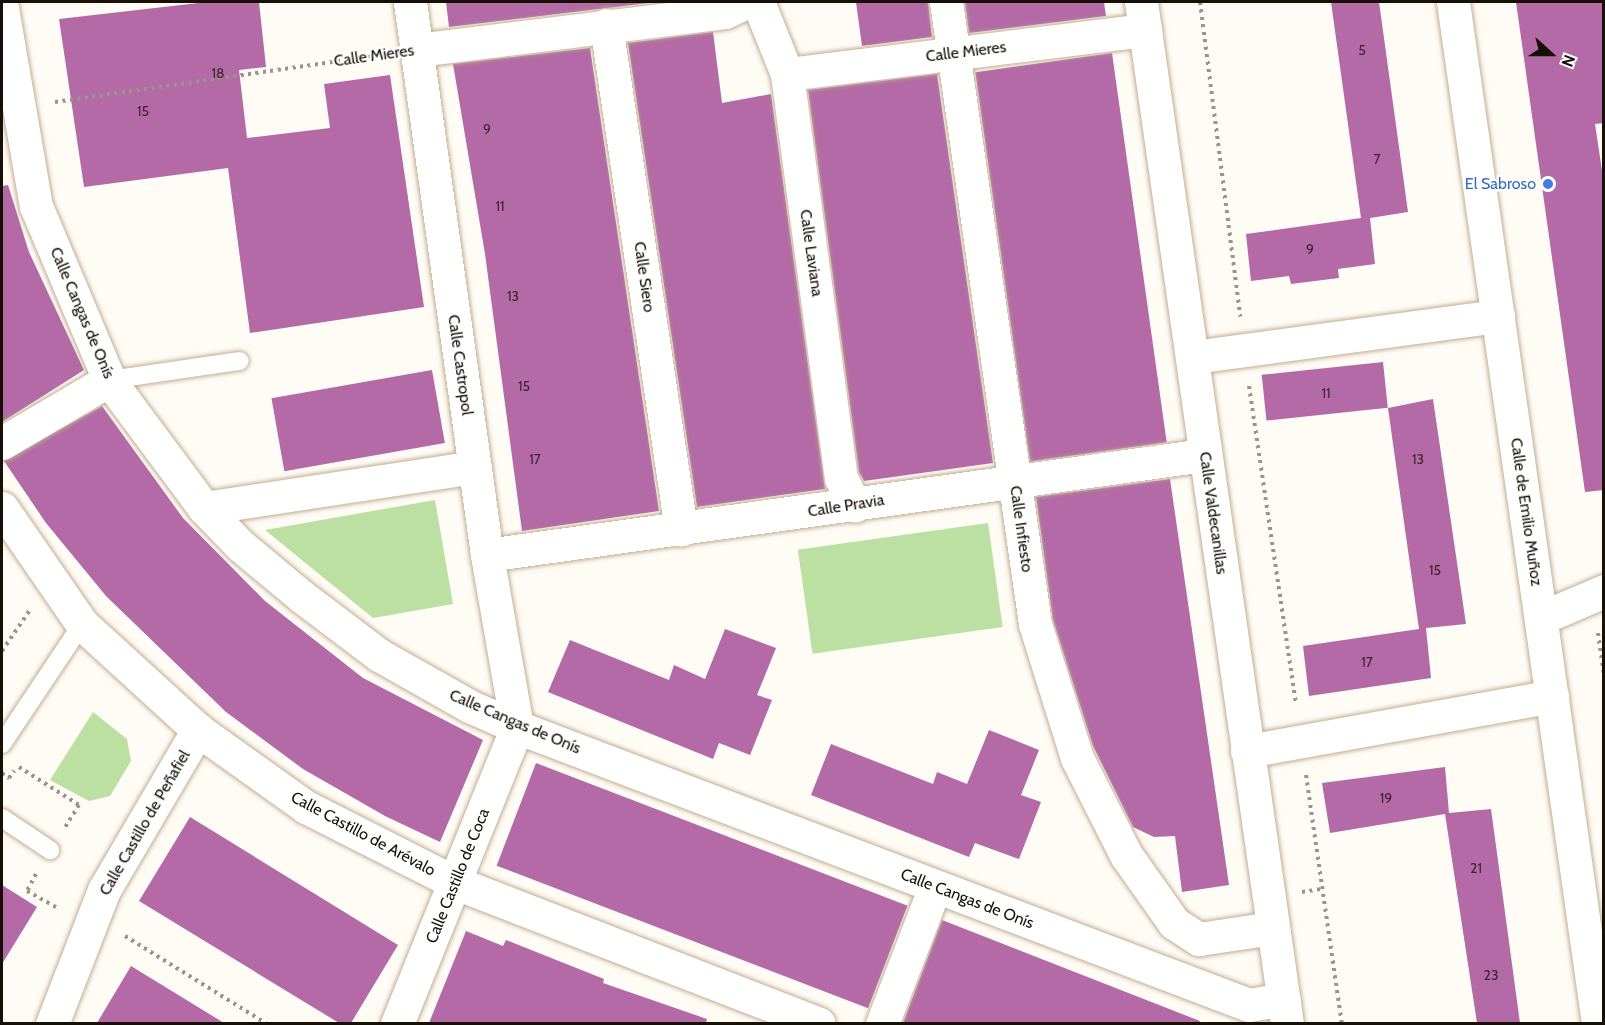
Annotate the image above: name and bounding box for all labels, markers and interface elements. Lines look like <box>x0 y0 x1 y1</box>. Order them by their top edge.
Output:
north arrow <box>1521 24 1581 84</box>
street label: Calle Mieres <box>925 38 1007 66</box>
street label: Calle Mieres <box>333 41 415 71</box>
house number: 5 <box>1358 42 1366 58</box>
text: N <box>1557 52 1579 69</box>
house number: 18 <box>211 65 225 81</box>
house number: 15 <box>137 103 149 119</box>
house number: 9 <box>483 121 491 137</box>
house number: 7 <box>1373 151 1381 167</box>
place label: El Sabroso <box>1465 174 1536 194</box>
marker: El Sabroso <box>1541 177 1555 191</box>
house number: 11 <box>495 198 505 214</box>
street label: Calle Laviana <box>795 208 827 298</box>
street label: Calle Siero <box>630 240 658 314</box>
house number: 9 <box>1306 241 1314 257</box>
street label: Calle Cangas de Onís <box>46 244 118 382</box>
house number: 13 <box>507 288 519 304</box>
street label: Calle Castropol <box>443 313 477 417</box>
house number: 15 <box>518 378 530 394</box>
house number: 11 <box>1321 385 1331 401</box>
street label: Calle de Emilio Muñoz <box>1506 437 1546 587</box>
house number: 17 <box>529 451 541 467</box>
street label: Calle Valdecanillas <box>1195 451 1231 575</box>
house number: 13 <box>1412 451 1424 467</box>
street label: Calle Infiesto <box>1005 484 1037 574</box>
street label: Calle Pravia <box>806 490 886 522</box>
house number: 15 <box>1429 562 1441 578</box>
house number: 17 <box>1361 654 1373 670</box>
street label: Calle Cangas de Onís <box>446 686 584 758</box>
street label: Calle Castillo de Peñafiel <box>96 747 194 899</box>
street label: Calle Castillo de Arévalo <box>287 788 439 880</box>
house number: 19 <box>1380 790 1392 806</box>
street label: Calle Castillo de Coca <box>422 806 494 946</box>
house number: 21 <box>1470 860 1482 876</box>
street label: Calle Cangas de Onís <box>898 865 1036 933</box>
house number: 23 <box>1484 967 1498 983</box>

